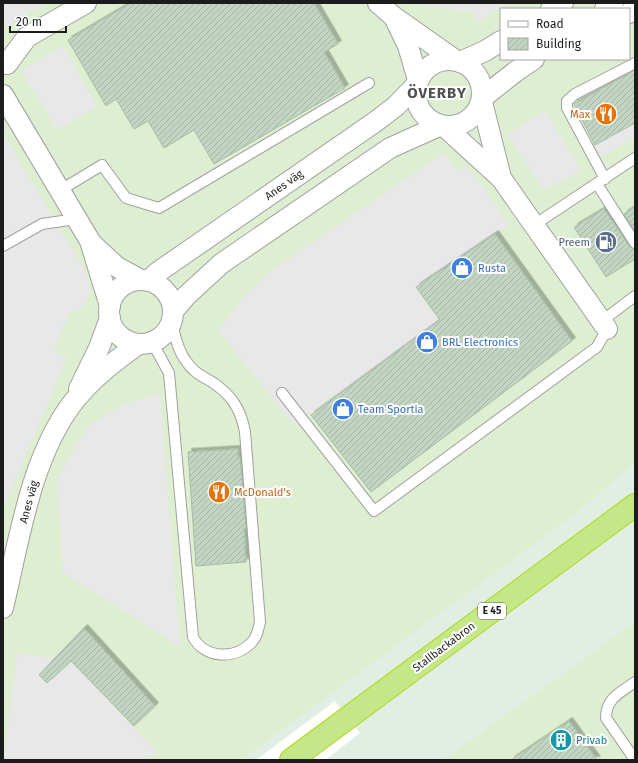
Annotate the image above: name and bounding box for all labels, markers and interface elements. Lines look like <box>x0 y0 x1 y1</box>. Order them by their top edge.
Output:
scale bar <box>10 8 66 34</box>
legend <box>500 8 630 60</box>
text: 20 m <box>16 15 42 29</box>
text: Road <box>536 17 564 31</box>
text: Building <box>536 37 582 51</box>
district label: ÖVERBY <box>407 84 467 102</box>
restaurant icon: Max <box>593 101 619 127</box>
place label: Max <box>570 108 591 121</box>
street label: Anes väg <box>262 167 306 203</box>
fuel station icon: Preem <box>593 229 619 255</box>
place label: Preem <box>558 236 590 249</box>
shop icon: Rusta <box>449 255 475 281</box>
place label: Rusta <box>478 262 506 275</box>
shop icon: BRL Electronics <box>414 329 440 355</box>
place label: BRL Electronics <box>442 336 518 349</box>
shop icon: Team Sportia <box>330 396 356 422</box>
place label: Team Sportia <box>358 403 424 416</box>
street label: Anes väg <box>17 479 41 525</box>
restaurant icon: McDonald's <box>206 479 232 505</box>
place label: McDonald's <box>234 486 291 499</box>
road number: E 45 <box>478 603 506 619</box>
street label: Stallbackabron <box>410 619 478 675</box>
building icon: Privab <box>548 727 574 753</box>
place label: Privab <box>576 734 607 747</box>

